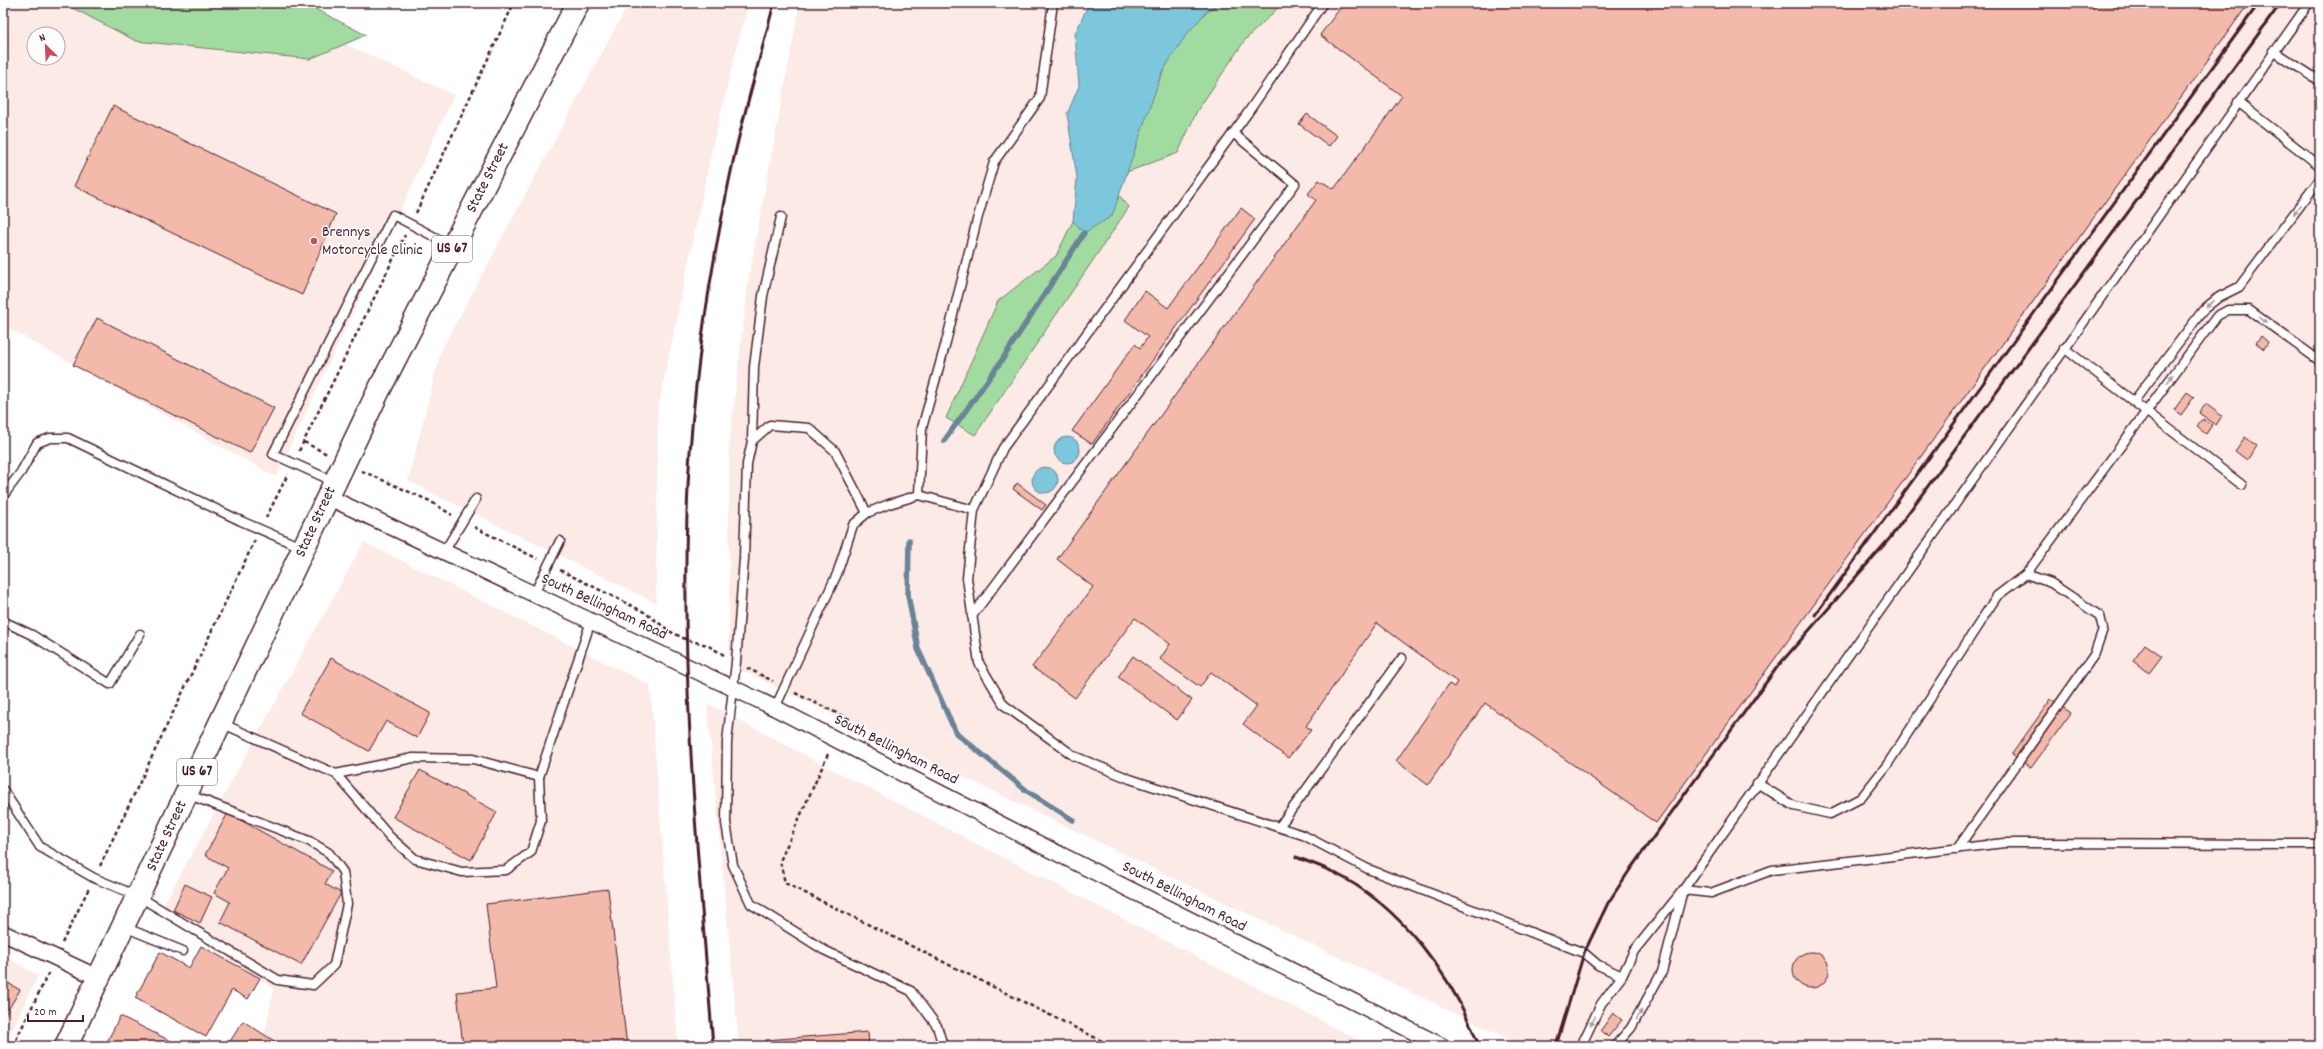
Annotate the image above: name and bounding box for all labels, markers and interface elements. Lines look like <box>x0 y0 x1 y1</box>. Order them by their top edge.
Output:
north arrow <box>26 26 66 66</box>
text: N <box>37 30 49 47</box>
street label: State Street <box>461 139 516 217</box>
one-way arrow <box>2293 205 2301 215</box>
place label: Brennys Motorcycle Clinic <box>322 221 423 262</box>
marker: Brennys Motorcycle Clinic <box>309 236 319 246</box>
road number: US 67 <box>432 236 472 262</box>
one-way arrow <box>2204 300 2215 308</box>
one-way arrow <box>2258 316 2269 324</box>
one-way arrow <box>2166 373 2174 384</box>
street label: State Street <box>290 483 343 561</box>
street label: South Bellingham Road <box>537 568 671 646</box>
street label: South Bellingham Road <box>830 709 962 791</box>
road number: US 67 <box>177 759 217 785</box>
street label: State Street <box>141 797 194 875</box>
street label: South Bellingham Road <box>1118 856 1250 938</box>
scale bar <box>28 997 83 1023</box>
text: 20 m <box>34 1004 57 1021</box>
one-way arrow <box>1635 1009 1642 1021</box>
one-way arrow <box>1590 1015 1596 1026</box>

